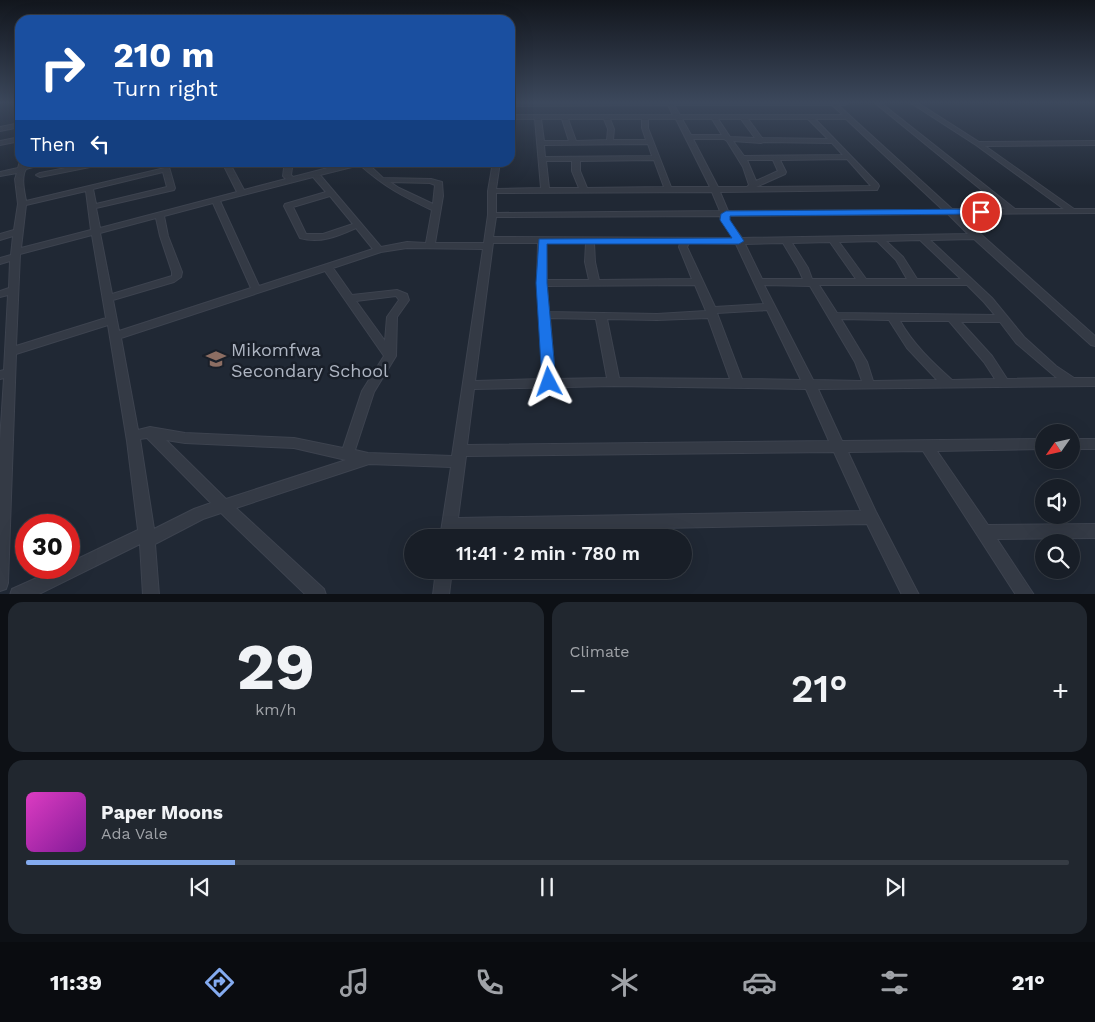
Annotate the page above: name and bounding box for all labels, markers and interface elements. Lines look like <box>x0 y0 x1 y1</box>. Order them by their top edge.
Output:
text: 210 m <box>113 34 214 76</box>
icon: right <box>30 35 95 100</box>
text: Turn right <box>113 76 218 101</box>
icon: left <box>86 130 114 158</box>
text: Then <box>30 133 76 156</box>
pin <box>960 191 1002 233</box>
icon: arrive <box>967 198 995 226</box>
place label: Mikomfwa Secondary School <box>231 339 389 381</box>
school or university icon: Mikomfwa Secondary School <box>205 348 227 370</box>
position arrow <box>522 355 574 407</box>
north arrow <box>1035 424 1080 469</box>
map controls <box>1035 424 1080 579</box>
button: sound <box>1035 479 1080 524</box>
speed limit sign: 30 <box>15 514 80 579</box>
button: search <box>1035 534 1080 579</box>
text: 11:41 · 2 min · 780 m <box>456 542 640 565</box>
text: 29 <box>236 629 315 705</box>
text: Climate <box>570 642 630 661</box>
text: 21° <box>791 667 848 711</box>
text: − <box>570 674 586 707</box>
text: + <box>1052 674 1069 707</box>
text: km/h <box>255 700 296 719</box>
text: Paper Moons <box>101 801 223 824</box>
text: Ada Vale <box>101 824 168 843</box>
icon: previous <box>186 873 214 901</box>
icon: pause <box>533 873 561 901</box>
icon: next <box>881 873 909 901</box>
icon: directions <box>202 965 237 1000</box>
icon: music <box>337 965 372 1000</box>
icon: phone <box>472 965 507 1000</box>
icon: climate <box>607 965 642 1000</box>
icon: car <box>742 965 777 1000</box>
icon: filters <box>877 965 912 1000</box>
text: 11:39 <box>50 970 102 995</box>
text: 21° <box>1012 970 1045 995</box>

